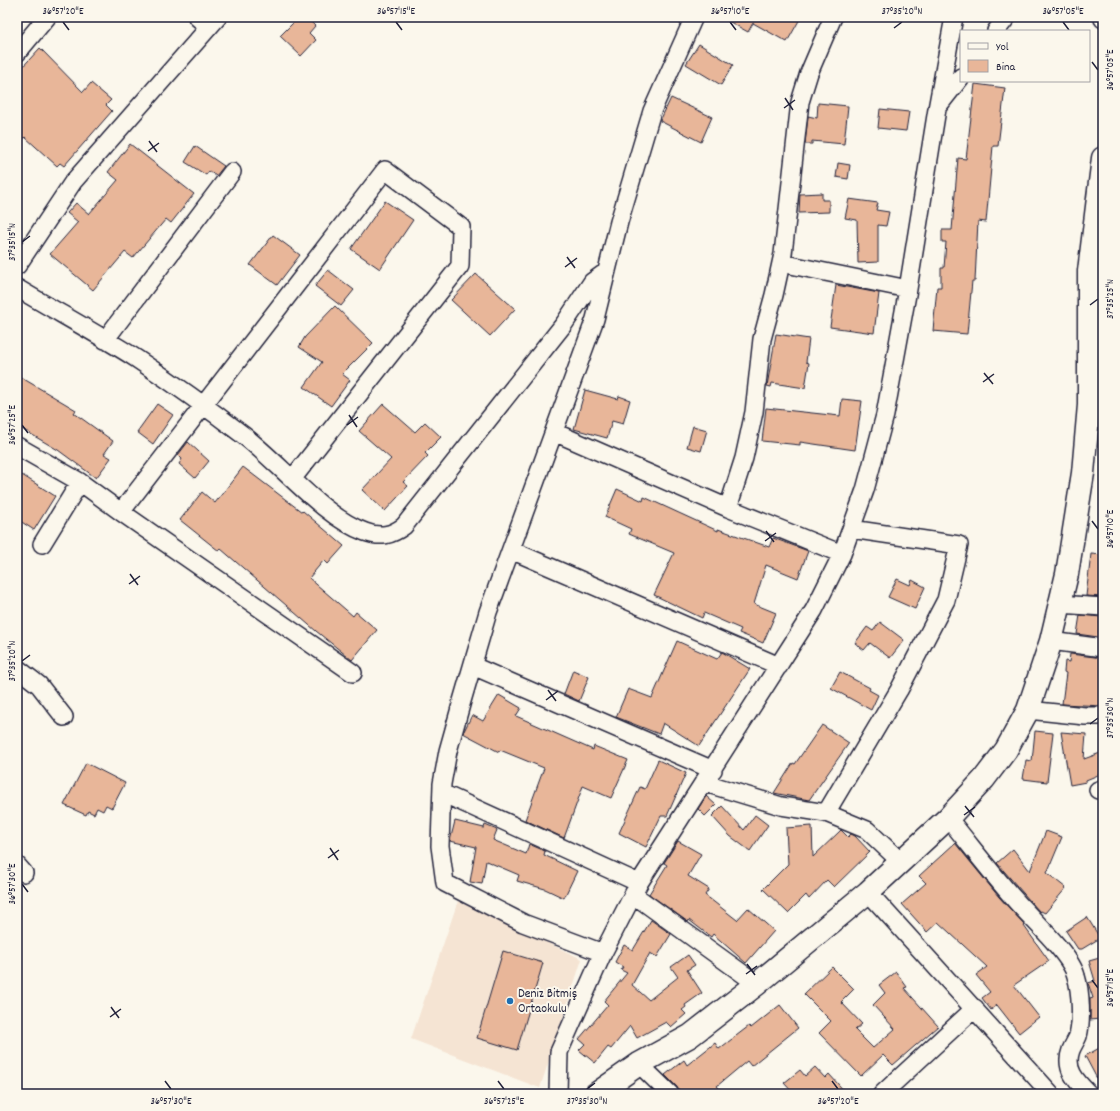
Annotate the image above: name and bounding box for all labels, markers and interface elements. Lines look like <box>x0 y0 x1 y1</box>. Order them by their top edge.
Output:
text: 36°57'20"E <box>43 5 84 19</box>
text: 36°57'15"E <box>377 5 415 19</box>
text: 36°57'10"E <box>711 5 750 19</box>
text: 37°35'20"N <box>882 5 922 19</box>
text: 36°57'05"E <box>1042 5 1084 19</box>
legend <box>960 30 1090 82</box>
text: Yol <box>996 39 1009 56</box>
text: 36°57'05"E <box>1104 49 1118 91</box>
text: Bina <box>996 59 1015 76</box>
text: 37°35'15"N <box>6 223 20 261</box>
text: 37°35'25"N <box>1104 279 1118 319</box>
text: 36°57'25"E <box>6 405 20 445</box>
text: 36°57'10"E <box>1104 509 1118 548</box>
text: 37°35'20"N <box>6 641 20 681</box>
text: 37°35'30"N <box>1104 697 1118 738</box>
text: 36°57'30"E <box>6 863 20 904</box>
text: 36°57'15"E <box>1104 969 1118 1007</box>
place label: Deniz Bitmiş Ortaokulu <box>518 985 577 1019</box>
marker: Deniz Bitmiş Ortaokulu <box>505 996 515 1006</box>
text: 36°57'30"E <box>151 1095 192 1109</box>
text: 36°57'25"E <box>484 1095 524 1109</box>
text: 37°35'30"N <box>567 1095 608 1109</box>
text: 36°57'20"E <box>818 1095 859 1109</box>

